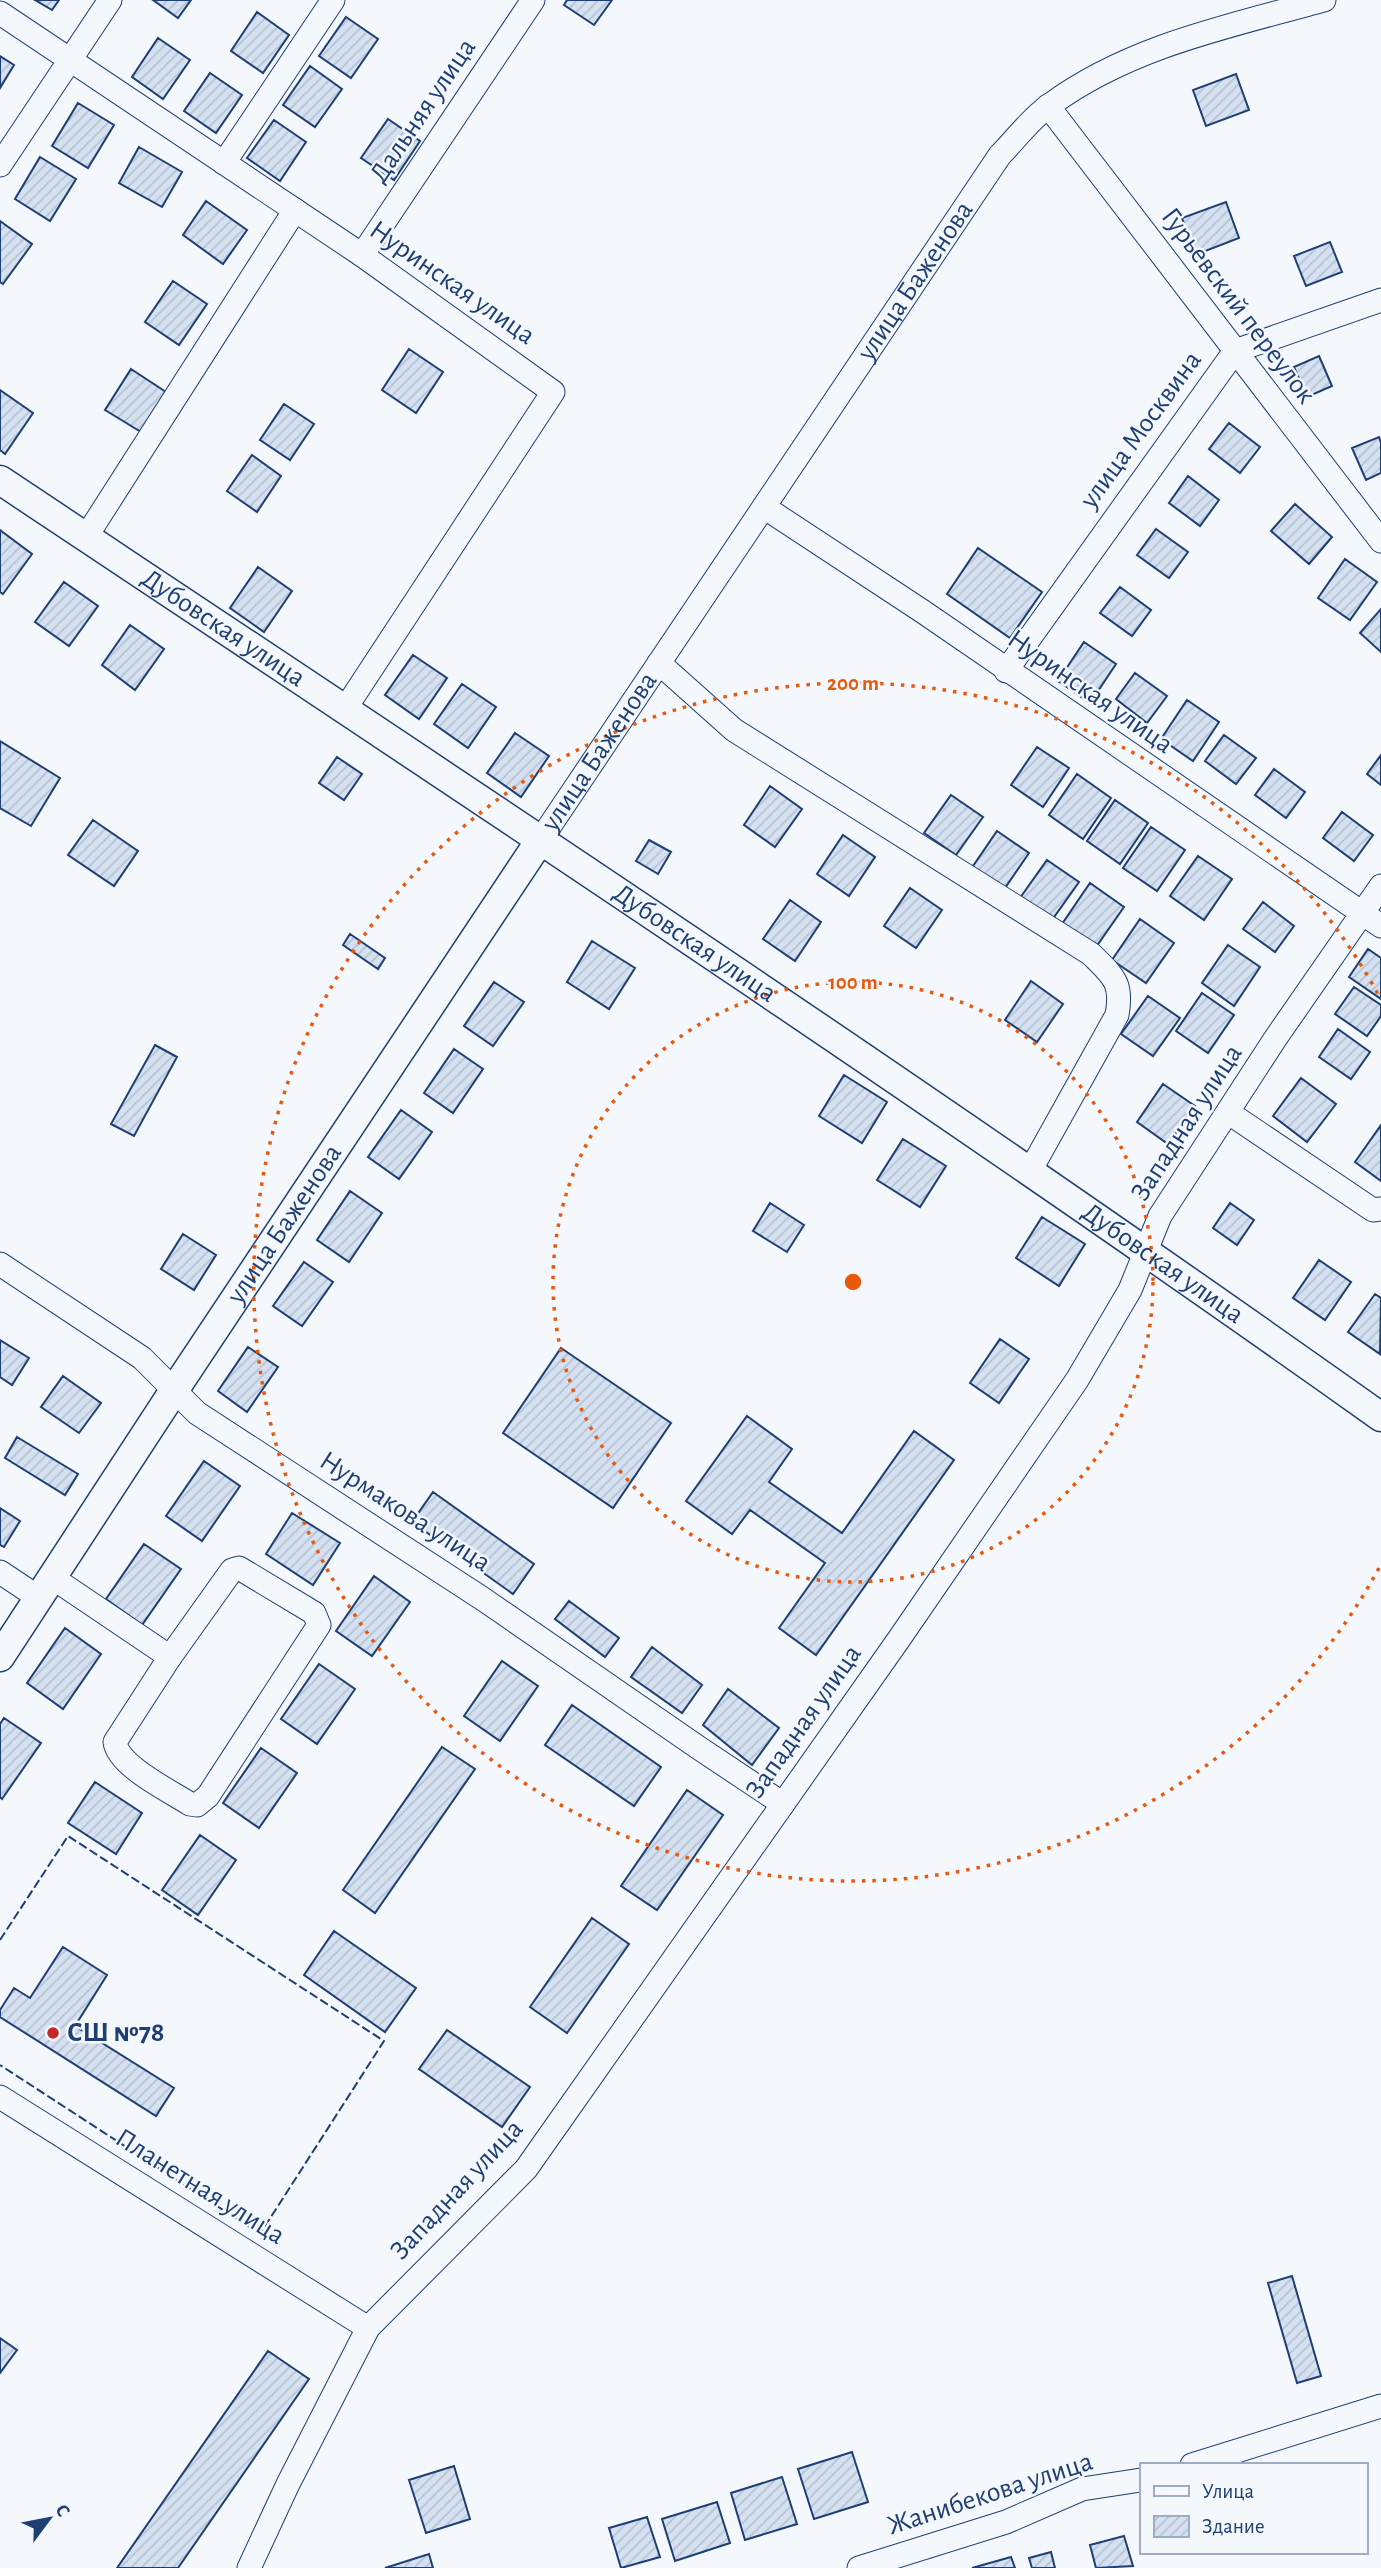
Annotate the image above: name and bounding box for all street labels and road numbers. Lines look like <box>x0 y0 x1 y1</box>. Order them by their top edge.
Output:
street label: Дальняя улица <box>365 34 481 188</box>
street label: улица Баженова <box>852 196 979 366</box>
street label: Гурьевский переулок <box>1156 203 1320 409</box>
street label: Нуринская улица <box>364 216 540 350</box>
street label: улица Москвина <box>1074 346 1207 514</box>
street label: Дубовская улица <box>136 564 310 693</box>
street label: Нуринская улица <box>1002 625 1178 759</box>
street label: улица Баженова <box>536 667 663 837</box>
street label: Дубовская улица <box>608 879 781 1008</box>
street label: Западная улица <box>1126 1040 1248 1206</box>
street label: улица Баженова <box>221 1139 348 1310</box>
street label: Дубовская улица <box>1077 1198 1249 1329</box>
street label: Нурмакова улица <box>315 1446 496 1578</box>
street label: Западная улица <box>741 1640 867 1804</box>
street label: Западная улица <box>385 2115 529 2265</box>
street label: Планетная улица <box>110 2124 290 2250</box>
street label: Жанибекова улица <box>884 2448 1096 2540</box>

